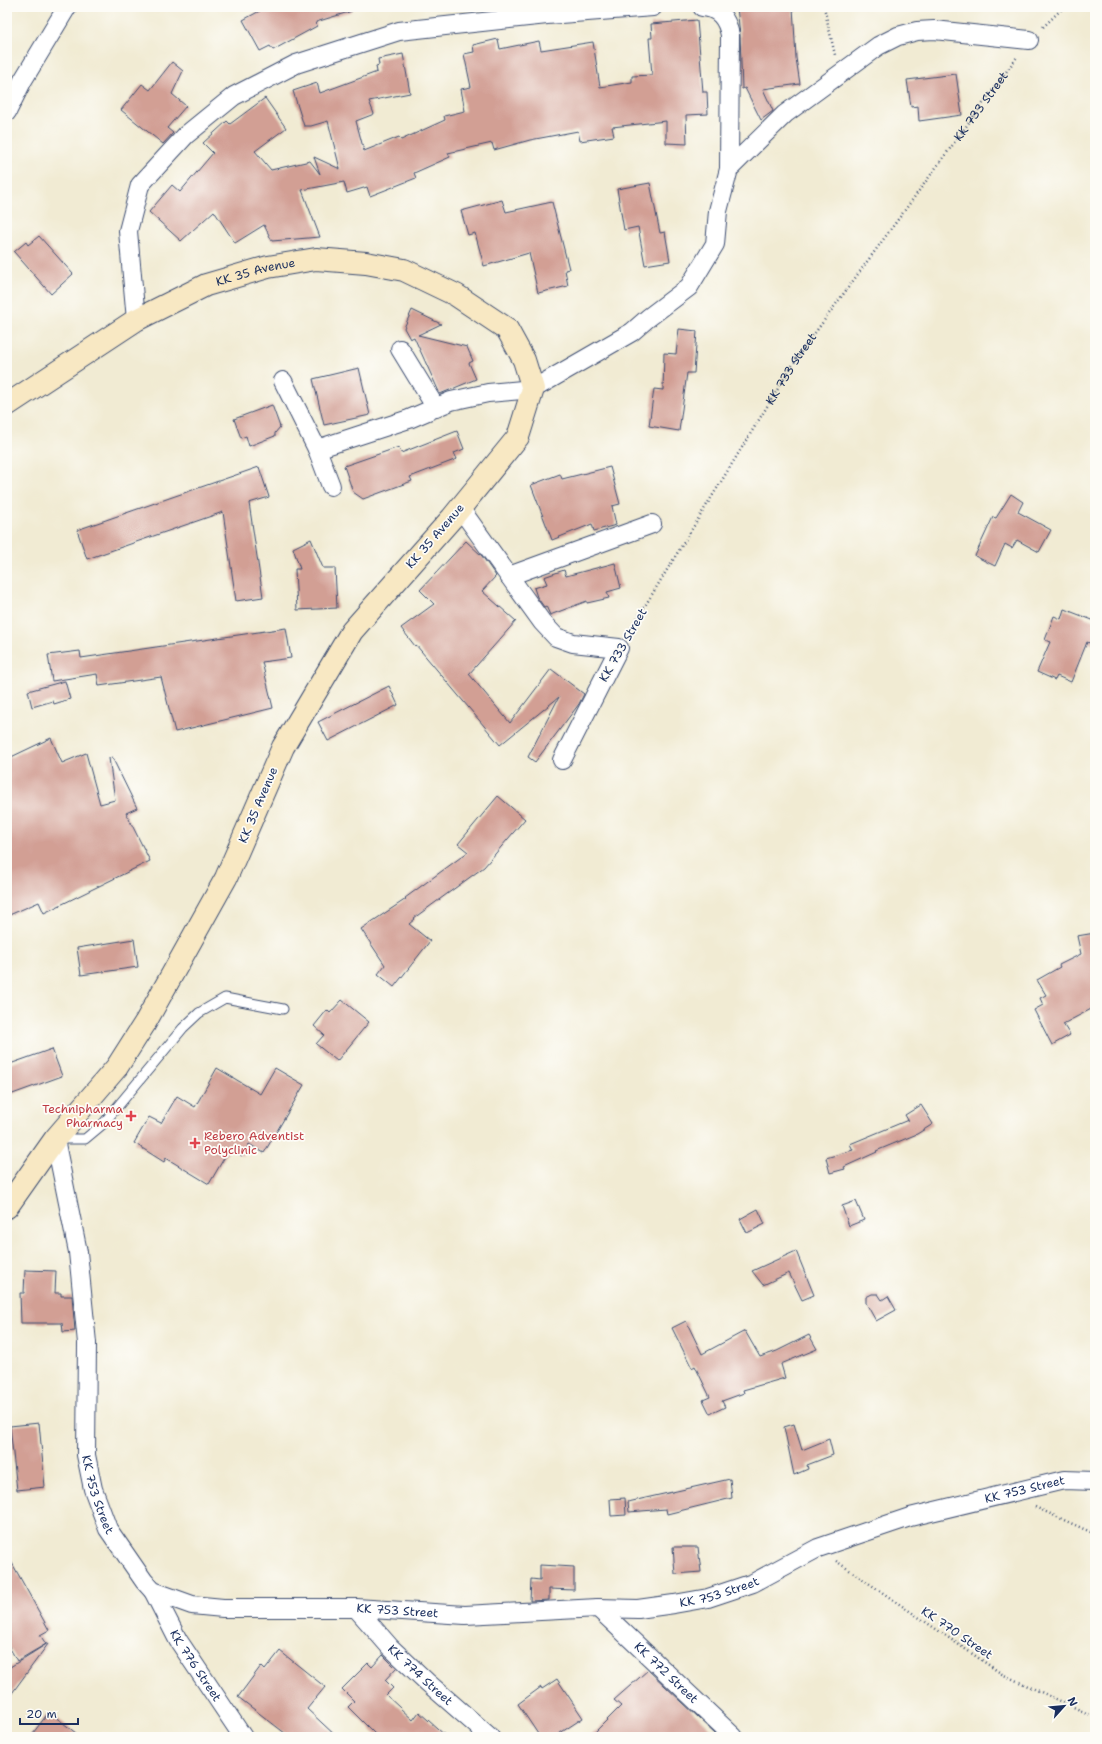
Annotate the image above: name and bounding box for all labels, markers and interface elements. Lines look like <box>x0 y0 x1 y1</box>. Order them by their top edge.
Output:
street label: KK 733 Street <box>950 68 1012 144</box>
street label: KK 35 Avenue <box>214 255 296 290</box>
street label: KK 733 Street <box>762 330 820 408</box>
street label: KK 35 Avenue <box>402 500 468 572</box>
street label: KK 733 Street <box>595 605 651 685</box>
street label: KK 35 Avenue <box>235 764 281 846</box>
place label: Technipharma Pharmacy <box>42 1101 124 1131</box>
marker: Technipharma Pharmacy <box>126 1111 136 1121</box>
place label: Rebero Adventist Polyclinic <box>204 1128 304 1158</box>
marker: Rebero Adventist Polyclinic <box>189 1137 201 1149</box>
street label: KK 753 Street <box>78 1454 117 1538</box>
street label: KK 753 Street <box>983 1472 1066 1507</box>
street label: KK 753 Street <box>678 1573 762 1611</box>
street label: KK 753 Street <box>356 1600 439 1621</box>
street label: KK 770 Street <box>918 1603 996 1663</box>
street label: KK 776 Street <box>166 1627 225 1705</box>
street label: KK 772 Street <box>631 1639 702 1707</box>
street label: KK 774 Street <box>384 1641 456 1709</box>
north arrow <box>1044 1686 1084 1726</box>
text: N <box>1064 1694 1081 1709</box>
scale bar <box>20 1700 78 1726</box>
text: 20 m <box>26 1706 57 1722</box>

